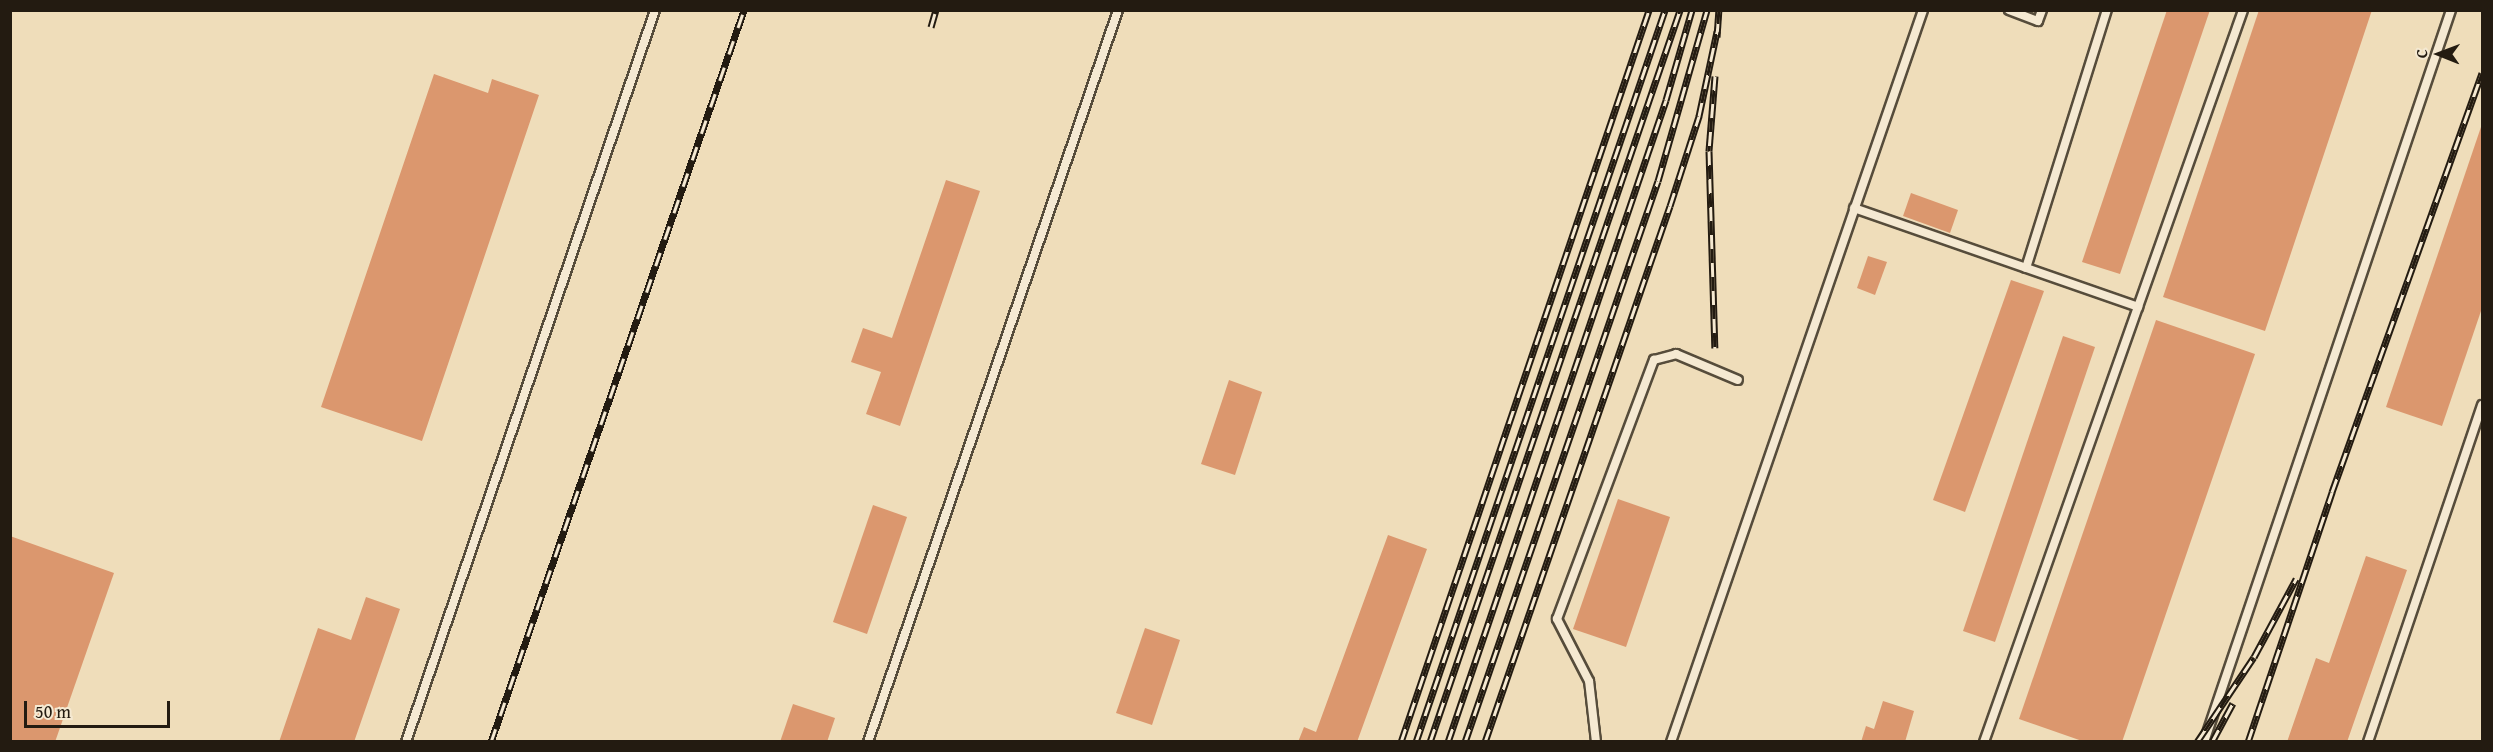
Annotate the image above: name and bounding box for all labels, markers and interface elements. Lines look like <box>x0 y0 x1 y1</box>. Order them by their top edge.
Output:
north arrow <box>2409 24 2469 84</box>
text: С <box>2409 49 2433 58</box>
scale bar <box>27 689 172 727</box>
text: 50 m <box>35 698 71 725</box>

